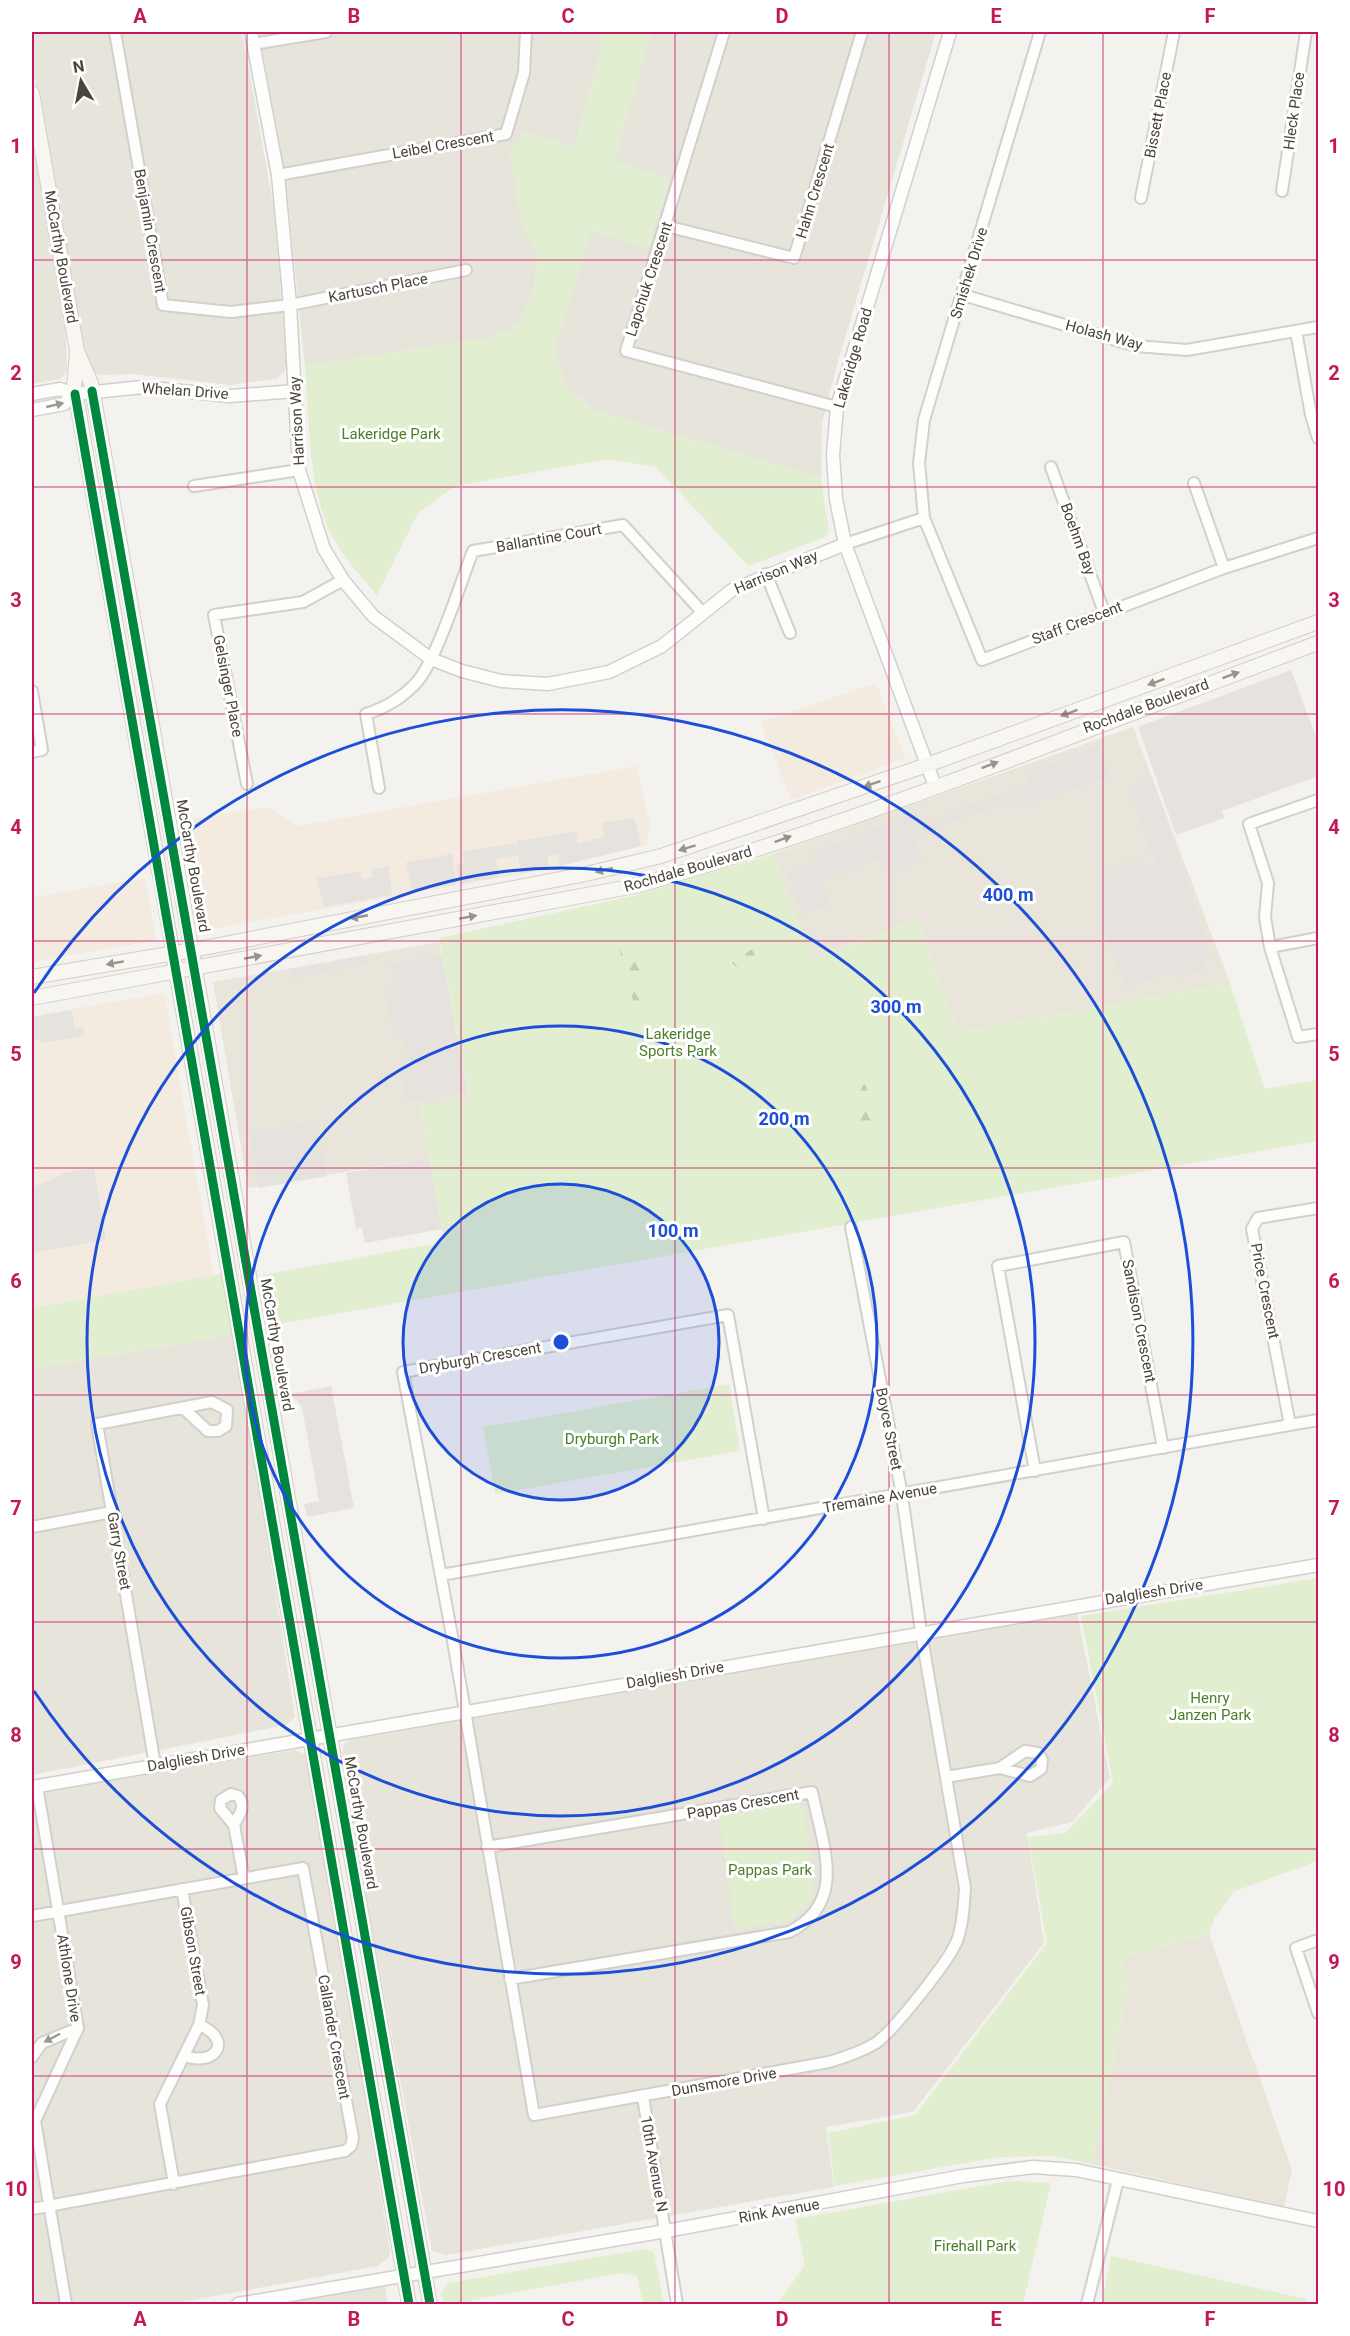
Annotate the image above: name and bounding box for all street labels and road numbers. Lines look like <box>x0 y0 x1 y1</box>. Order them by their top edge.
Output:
street label: Bissett Place <box>1141 71 1175 159</box>
street label: Hleck Place <box>1280 71 1308 151</box>
street label: Leibel Crescent <box>391 127 495 163</box>
street label: Hahn Crescent <box>792 141 838 241</box>
street label: Benjamin Crescent <box>130 168 170 294</box>
street label: McCarthy Boulevard <box>40 189 82 325</box>
street label: Lapchuk Crescent <box>622 219 676 339</box>
street label: Smishek Drive <box>947 225 991 321</box>
street label: Kartusch Place <box>327 270 429 306</box>
street label: Lakeridge Road <box>830 306 876 410</box>
street label: Holash Way <box>1064 316 1144 354</box>
street label: Harrison Way <box>286 376 308 466</box>
street label: Whelan Drive <box>141 379 229 403</box>
street label: Boehm Bay <box>1057 500 1099 578</box>
street label: Ballantine Court <box>495 520 603 556</box>
street label: Harrison Way <box>731 546 821 598</box>
street label: Staff Crescent <box>1029 597 1125 649</box>
street label: Gelsinger Place <box>209 633 247 739</box>
street label: Rochdale Boulevard <box>1081 675 1211 737</box>
street label: McCarthy Boulevard <box>172 798 214 934</box>
street label: Rochdale Boulevard <box>622 842 754 896</box>
street label: Price Crescent <box>1247 1242 1283 1340</box>
street label: Sandison Crescent <box>1118 1258 1160 1384</box>
street label: McCarthy Boulevard <box>256 1277 298 1413</box>
street label: Dryburgh Crescent <box>418 1338 543 1378</box>
street label: Boyce Street <box>872 1386 906 1472</box>
street label: Tremaine Avenue <box>822 1479 938 1517</box>
street label: Garry Street <box>103 1510 135 1592</box>
street label: Dalgliesh Drive <box>1104 1575 1204 1609</box>
street label: Dalgliesh Drive <box>625 1658 725 1692</box>
street label: Dalgliesh Drive <box>146 1741 246 1775</box>
street label: McCarthy Boulevard <box>340 1755 382 1891</box>
street label: Pappas Crescent <box>686 1785 800 1823</box>
street label: Gibson Street <box>176 1905 210 1997</box>
street label: Athlone Drive <box>53 1933 85 2023</box>
street label: Callander Crescent <box>314 1973 354 2101</box>
street label: Dunsmore Drive <box>670 2064 778 2100</box>
street label: 10th Avenue N <box>637 2115 671 2213</box>
street label: Rink Avenue <box>737 2195 821 2227</box>

